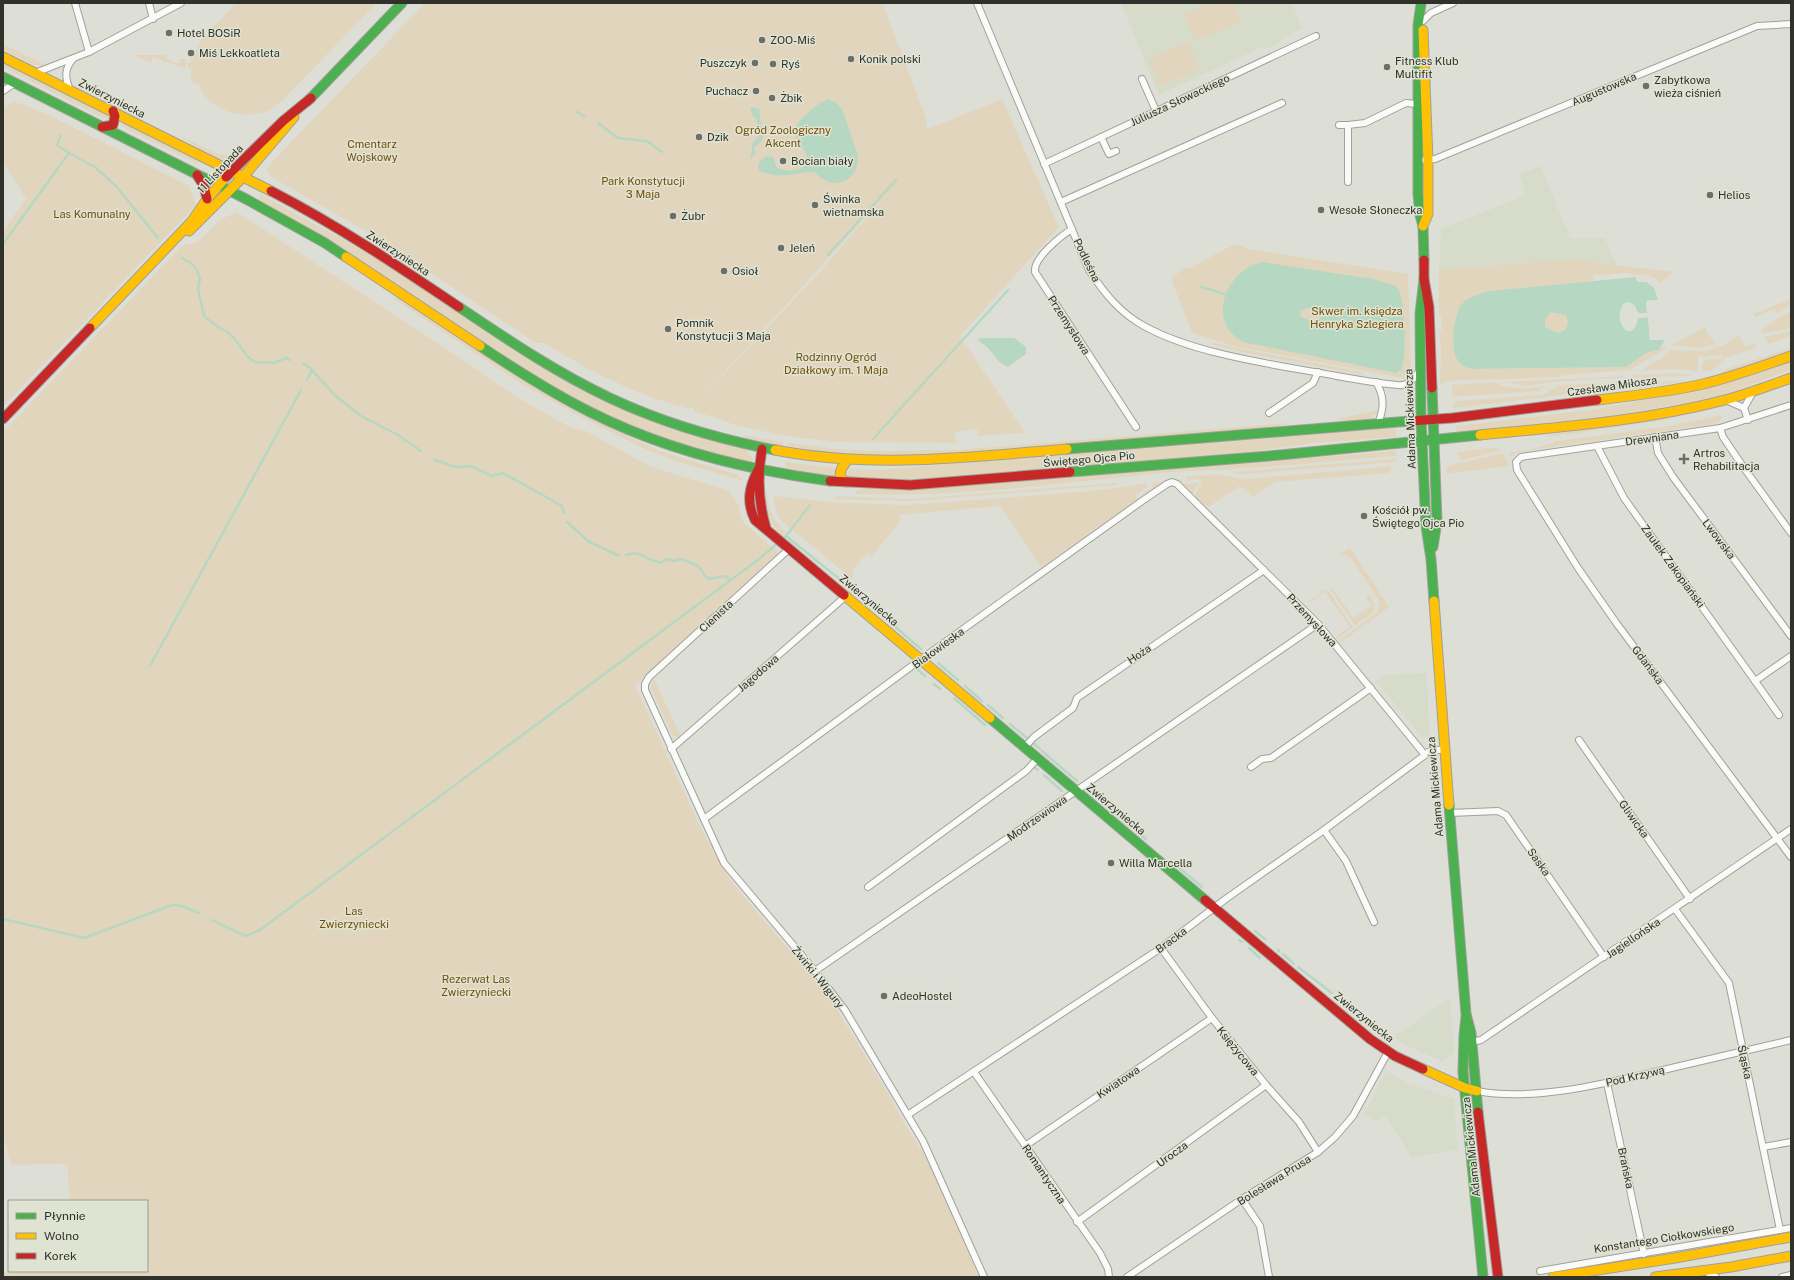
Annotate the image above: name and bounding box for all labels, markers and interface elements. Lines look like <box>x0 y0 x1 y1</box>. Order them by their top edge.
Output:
place label: Hotel BOSiR <box>177 27 241 39</box>
marker: Hotel BOSiR <box>164 28 174 38</box>
place label: ZOO-Miś <box>770 34 816 46</box>
marker: ZOO-Miś <box>757 35 767 45</box>
place label: Miś Lekkoatleta <box>199 47 280 59</box>
marker: Miś Lekkoatleta <box>186 48 196 58</box>
place label: Konik polski <box>859 53 921 65</box>
marker: Konik polski <box>846 54 856 64</box>
place label: Fitness Klub Multifit <box>1395 55 1459 80</box>
place label: Puszczyk <box>700 57 747 69</box>
marker: Puszczyk <box>750 58 760 68</box>
place label: Ryś <box>781 58 800 70</box>
marker: Ryś <box>768 59 778 69</box>
marker: Fitness Klub Multifit <box>1382 62 1392 72</box>
street label: Augustowska <box>1570 70 1638 108</box>
street label: Juliusza Słowackiego <box>1128 72 1232 128</box>
place label: Zabytkowa wieża ciśnień <box>1654 74 1721 99</box>
street label: Zwierzyniecka <box>77 76 147 120</box>
marker: Zabytkowa wieża ciśnień <box>1641 81 1651 91</box>
place label: Puchacz <box>705 85 748 97</box>
marker: Puchacz <box>751 86 761 96</box>
place label: Żbik <box>780 91 802 104</box>
marker: Żbik <box>767 93 777 103</box>
park label: Ogród Zoologiczny Akcent <box>735 124 831 149</box>
place label: Dzik <box>707 131 729 143</box>
marker: Dzik <box>694 132 704 142</box>
park label: Cmentarz Wojskowy <box>346 138 398 163</box>
street label: 11 Listopada <box>195 142 245 196</box>
place label: Bocian biały <box>791 155 853 167</box>
marker: Bocian biały <box>778 156 788 166</box>
park label: Park Konstytucji 3 Maja <box>601 175 685 200</box>
place label: Helios <box>1718 189 1751 201</box>
marker: Helios <box>1705 190 1715 200</box>
place label: Świnka wietnamska <box>823 192 884 218</box>
marker: Świnka wietnamska <box>810 200 820 210</box>
place label: Wesołe Słoneczka <box>1329 204 1422 216</box>
marker: Wesołe Słoneczka <box>1316 205 1326 215</box>
park label: Las Komunalny <box>53 208 131 220</box>
place label: Żubr <box>681 209 705 222</box>
marker: Żubr <box>668 211 678 221</box>
street label: Zwierzyniecka <box>364 228 432 278</box>
street label: Podleśna <box>1071 236 1103 284</box>
place label: Jeleń <box>789 242 815 254</box>
marker: Jeleń <box>776 243 786 253</box>
place label: Osioł <box>732 265 759 277</box>
marker: Osioł <box>719 266 729 276</box>
street label: Przemysłowa <box>1046 293 1092 357</box>
park label: Skwer im. księdza Henryka Szlegiera <box>1310 305 1404 330</box>
place label: Pomnik Konstytucji 3 Maja <box>676 317 771 342</box>
marker: Pomnik Konstytucji 3 Maja <box>663 324 673 334</box>
park label: Rodzinny Ogród Działkowy im. 1 Maja <box>784 351 888 376</box>
street label: Adama Mickiewicza <box>1402 369 1418 469</box>
street label: Czesława Miłosza <box>1566 374 1658 398</box>
street label: Drewniana <box>1624 428 1680 448</box>
place label: Artros Rehabilitacja <box>1693 447 1760 472</box>
street label: Świętego Ojca Pio <box>1043 448 1135 469</box>
marker: Artros Rehabilitacja <box>1678 453 1690 465</box>
place label: Kościół pw. Świętego Ojca Pio <box>1372 504 1464 529</box>
marker: Kościół pw. Świętego Ojca Pio <box>1359 511 1369 521</box>
street label: Lwowska <box>1700 517 1738 561</box>
street label: Zaułek Zakopiański <box>1639 522 1707 610</box>
street label: Zwierzyniecka <box>837 572 901 628</box>
street label: Przemysłowa <box>1284 591 1340 649</box>
street label: Cienista <box>697 598 735 634</box>
street label: Białowieska <box>910 625 966 671</box>
street label: Hoża <box>1125 642 1153 666</box>
street label: Gdańska <box>1630 644 1666 686</box>
street label: Jagodowa <box>735 652 781 694</box>
street label: Adama Mickiewicza <box>1425 736 1445 838</box>
street label: Zwierzyniecka <box>1084 781 1148 837</box>
street label: Modrzewiowa <box>1005 793 1069 843</box>
street label: Gliwicka <box>1617 798 1651 840</box>
street label: Saska <box>1525 846 1553 878</box>
place label: Willa Marcella <box>1119 857 1192 869</box>
marker: Willa Marcella <box>1106 858 1116 868</box>
park label: Las Zwierzyniecki <box>319 905 389 930</box>
street label: Jagiellońska <box>1604 916 1662 960</box>
street label: Bracka <box>1153 925 1189 955</box>
street label: Żwirki i Wigury <box>789 943 847 1010</box>
park label: Rezerwat Las Zwierzyniecki <box>441 973 511 998</box>
street label: Zwierzyniecka <box>1332 989 1396 1045</box>
place label: AdeoHostel <box>892 990 952 1002</box>
marker: AdeoHostel <box>879 991 889 1001</box>
street label: Księżycowa <box>1215 1024 1261 1078</box>
street label: Śląska <box>1736 1044 1755 1080</box>
street label: Kwiatowa <box>1094 1063 1142 1101</box>
street label: Pod Krzywą <box>1604 1063 1666 1089</box>
street label: Adama Mickiewicza <box>1460 1096 1482 1198</box>
street label: Urocza <box>1154 1139 1190 1169</box>
street label: Romantyczna <box>1020 1142 1068 1206</box>
street label: Brańska <box>1616 1146 1636 1190</box>
street label: Bolesława Prusa <box>1235 1152 1313 1208</box>
legend <box>8 1200 148 1272</box>
text: Płynnie <box>44 1209 86 1223</box>
street label: Konstantego Ciołkowskiego <box>1593 1221 1735 1255</box>
text: Wolno <box>44 1229 79 1243</box>
text: Korek <box>44 1249 77 1263</box>

